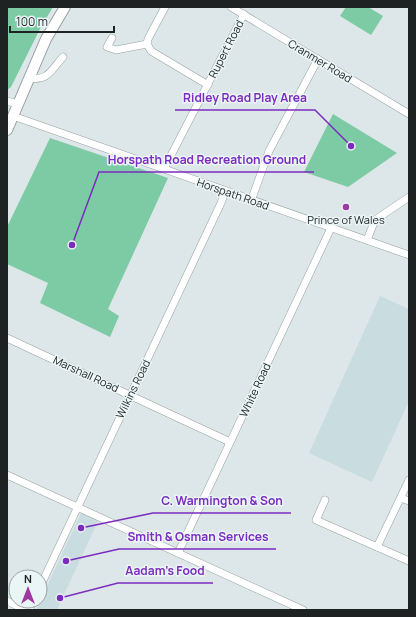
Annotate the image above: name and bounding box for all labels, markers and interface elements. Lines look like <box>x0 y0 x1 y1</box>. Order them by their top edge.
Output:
scale bar <box>10 8 114 34</box>
text: 100 m <box>16 13 48 30</box>
street label: Rupert Road <box>205 17 247 80</box>
street label: Cranmer Road <box>285 36 355 86</box>
callout: Ridley Road Play Area <box>175 86 315 110</box>
text: Ridley Road Play Area <box>183 89 307 106</box>
callout: Horspath Road Recreation Ground <box>99 148 314 172</box>
text: Horspath Road Recreation Ground <box>108 151 306 168</box>
street label: Horspath Road <box>195 174 271 213</box>
marker: Prince of Wales <box>341 202 351 212</box>
place label: Prince of Wales <box>307 212 385 227</box>
street label: Marshall Road <box>51 352 122 395</box>
street label: Wilkins Road <box>112 357 153 421</box>
street label: White Road <box>235 360 274 419</box>
callout: C. Warmington & Son <box>153 489 291 513</box>
text: C. Warmington & Son <box>161 492 283 509</box>
callout: Smith & Osman Services <box>119 525 276 549</box>
text: Smith & Osman Services <box>127 528 269 545</box>
callout: Aadam's Food <box>118 559 213 583</box>
text: Aadam's Food <box>125 562 205 579</box>
north arrow <box>8 569 48 609</box>
text: N <box>24 571 32 586</box>

